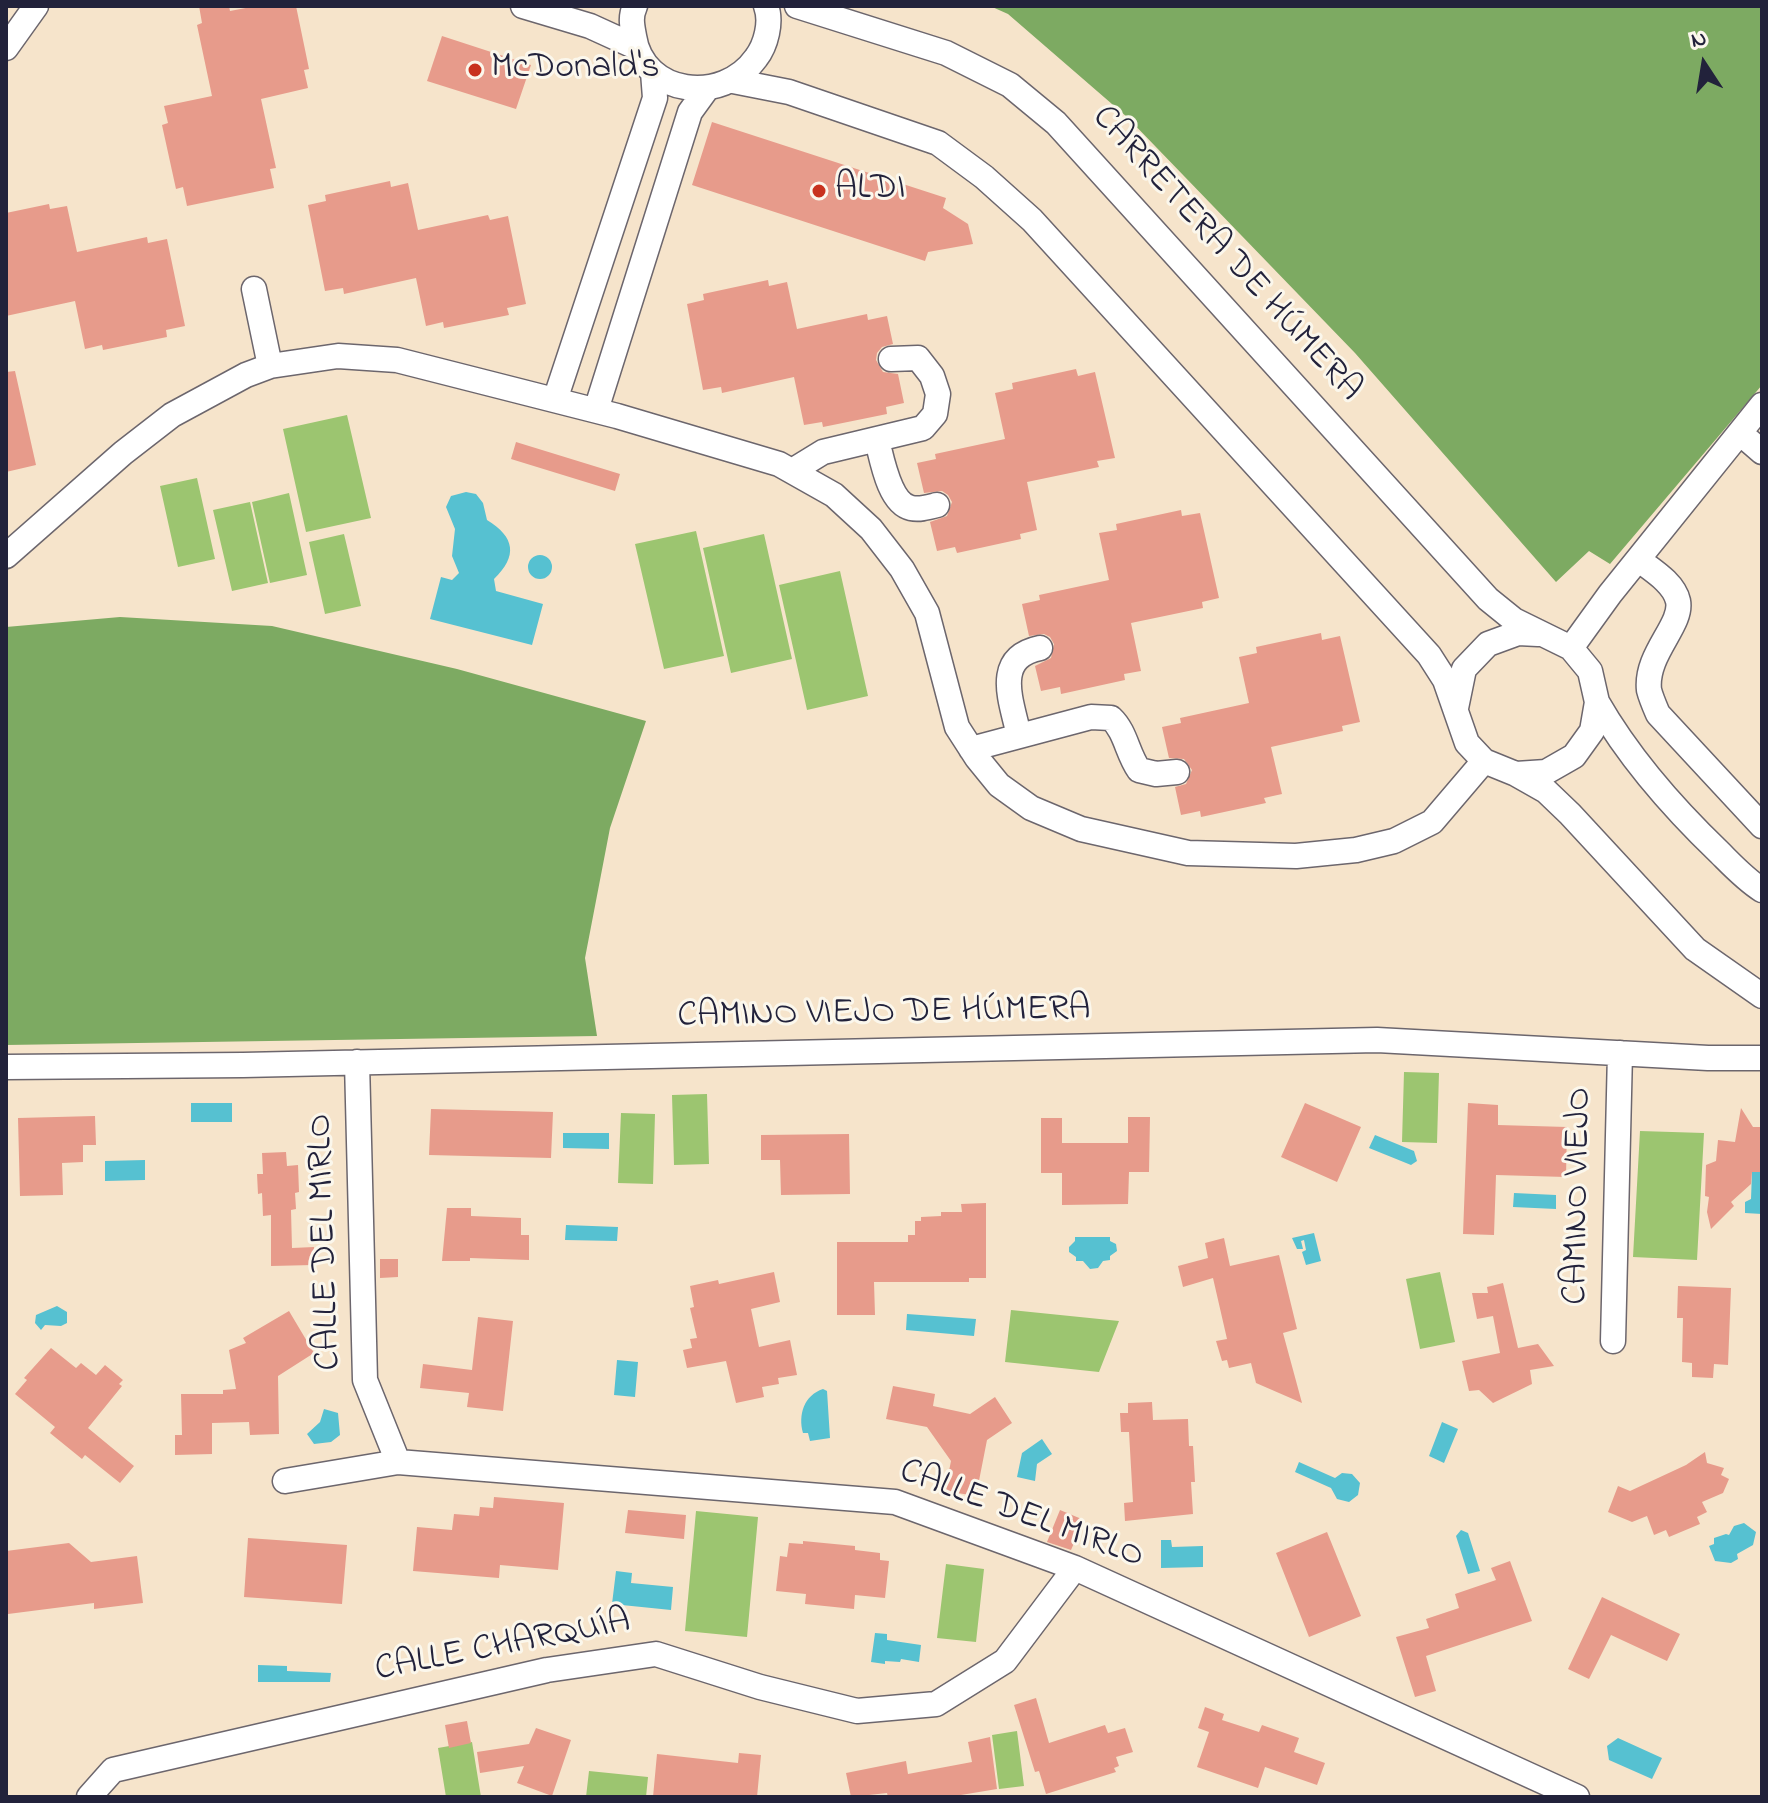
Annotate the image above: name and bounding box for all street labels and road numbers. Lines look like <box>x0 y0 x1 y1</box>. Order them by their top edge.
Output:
street label: CARRETERA DE HÚMERA <box>1081 98 1369 412</box>
street label: CAMINO VIEJO DE HÚMERA <box>677 990 1091 1040</box>
street label: CAMINO VIEJO <box>1557 1087 1603 1305</box>
street label: CALLE DEL MIRLO <box>301 1113 353 1371</box>
street label: CALLE DEL MIRLO <box>893 1452 1149 1580</box>
street label: CALLE CHARQUÍA <box>372 1602 634 1694</box>

